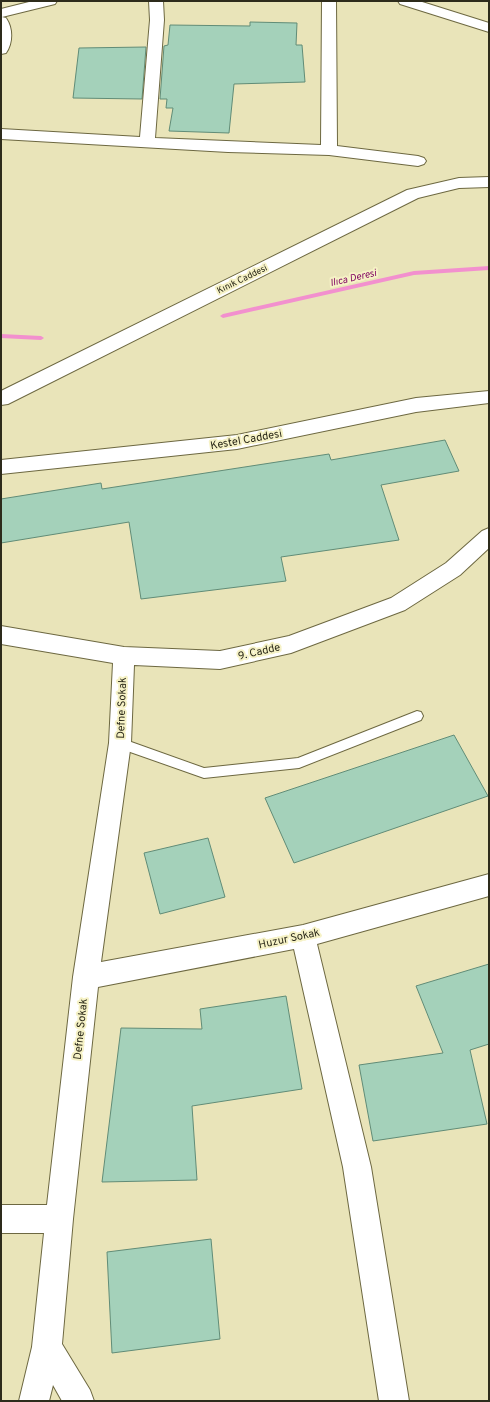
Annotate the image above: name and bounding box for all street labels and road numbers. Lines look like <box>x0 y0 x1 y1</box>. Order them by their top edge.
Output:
street label: Kınık Caddesi <box>215 263 269 296</box>
street label: Kestel Caddesi <box>209 427 283 453</box>
street label: 9. Cadde <box>237 640 282 664</box>
street label: Defne Sokak <box>114 677 130 739</box>
street label: Huzur Sokak <box>257 926 321 952</box>
street label: Defne Sokak <box>71 998 91 1060</box>

